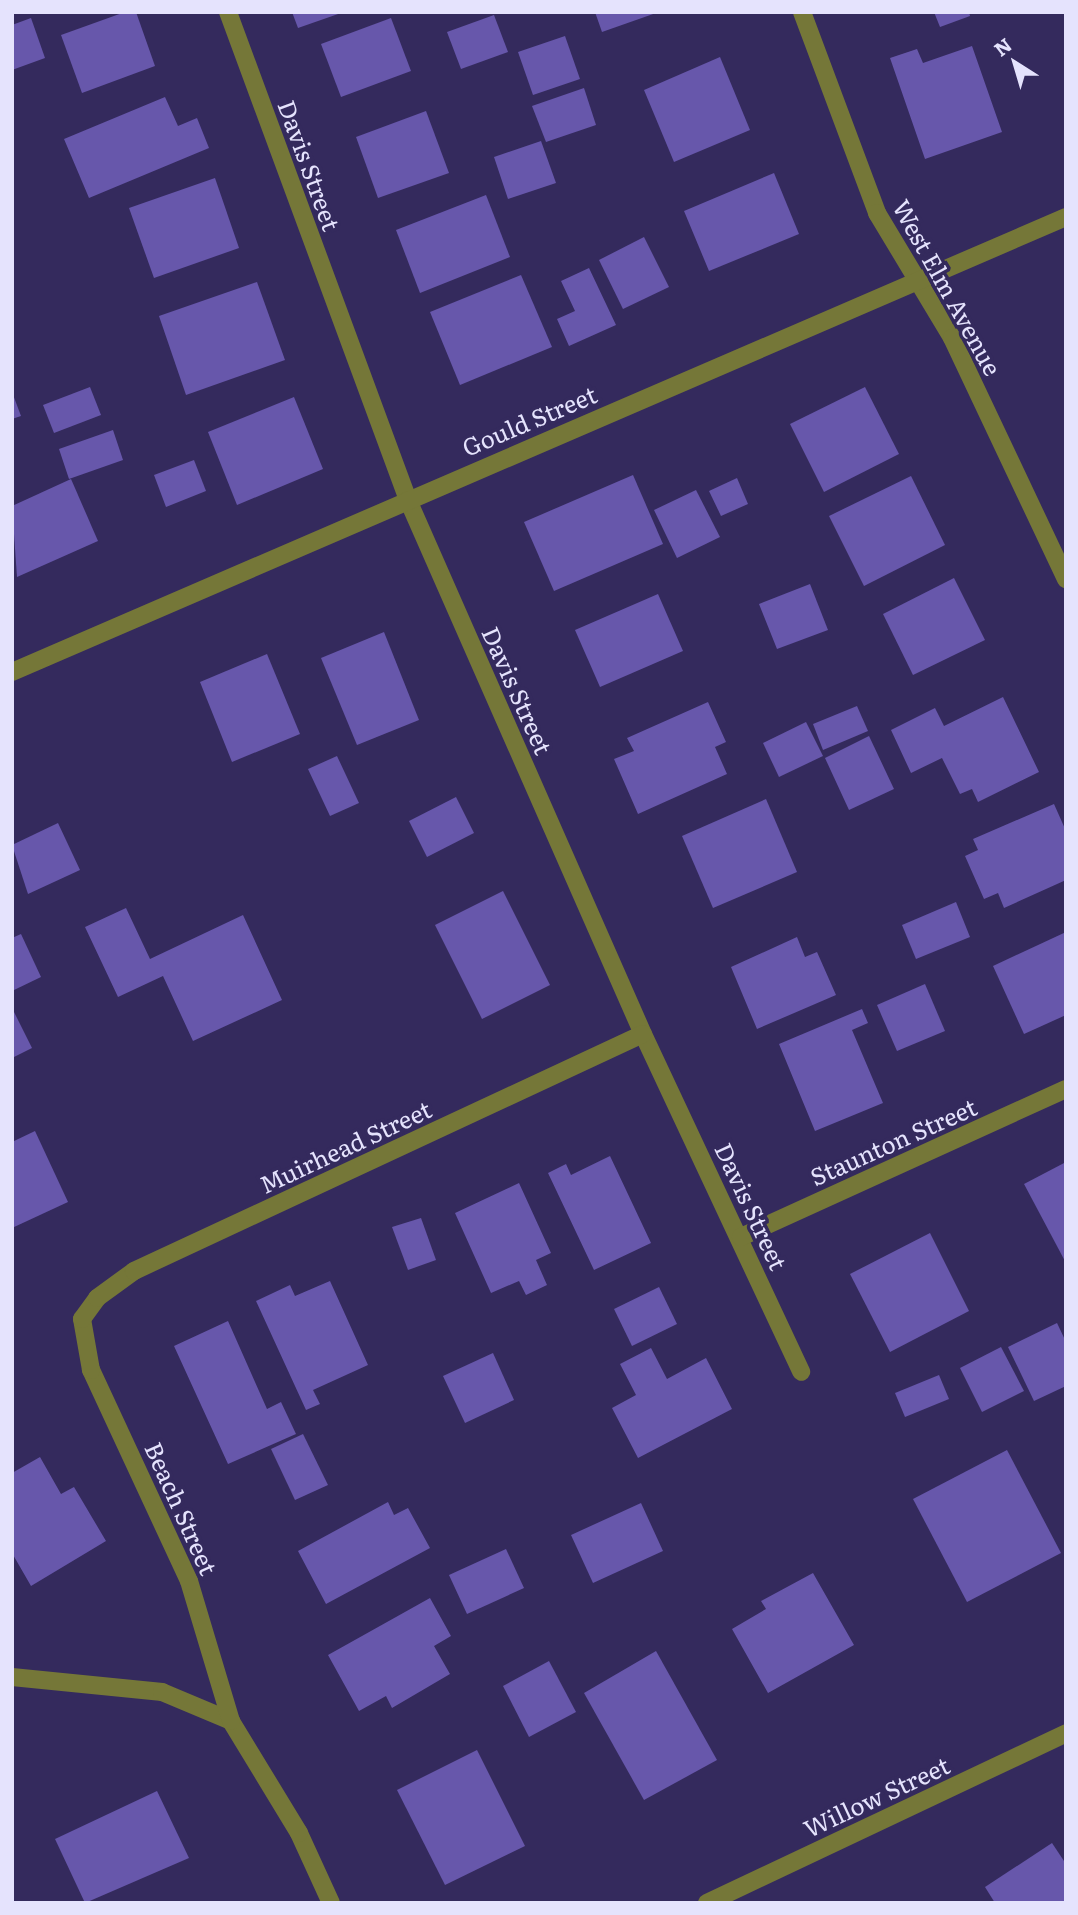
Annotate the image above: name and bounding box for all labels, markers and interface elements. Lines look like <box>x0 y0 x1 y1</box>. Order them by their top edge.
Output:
north arrow <box>980 28 1050 98</box>
text: N <box>988 30 1017 62</box>
street label: Davis Street <box>273 96 347 234</box>
street label: West Elm Avenue <box>888 194 1008 380</box>
street label: Gould Street <box>457 379 601 461</box>
street label: Davis Street <box>477 622 559 758</box>
street label: Staunton Street <box>805 1091 981 1191</box>
street label: Muirhead Street <box>255 1094 435 1198</box>
street label: Davis Street <box>710 1138 794 1274</box>
street label: Beach Street <box>140 1437 224 1579</box>
street label: Willow Street <box>799 1750 953 1842</box>

